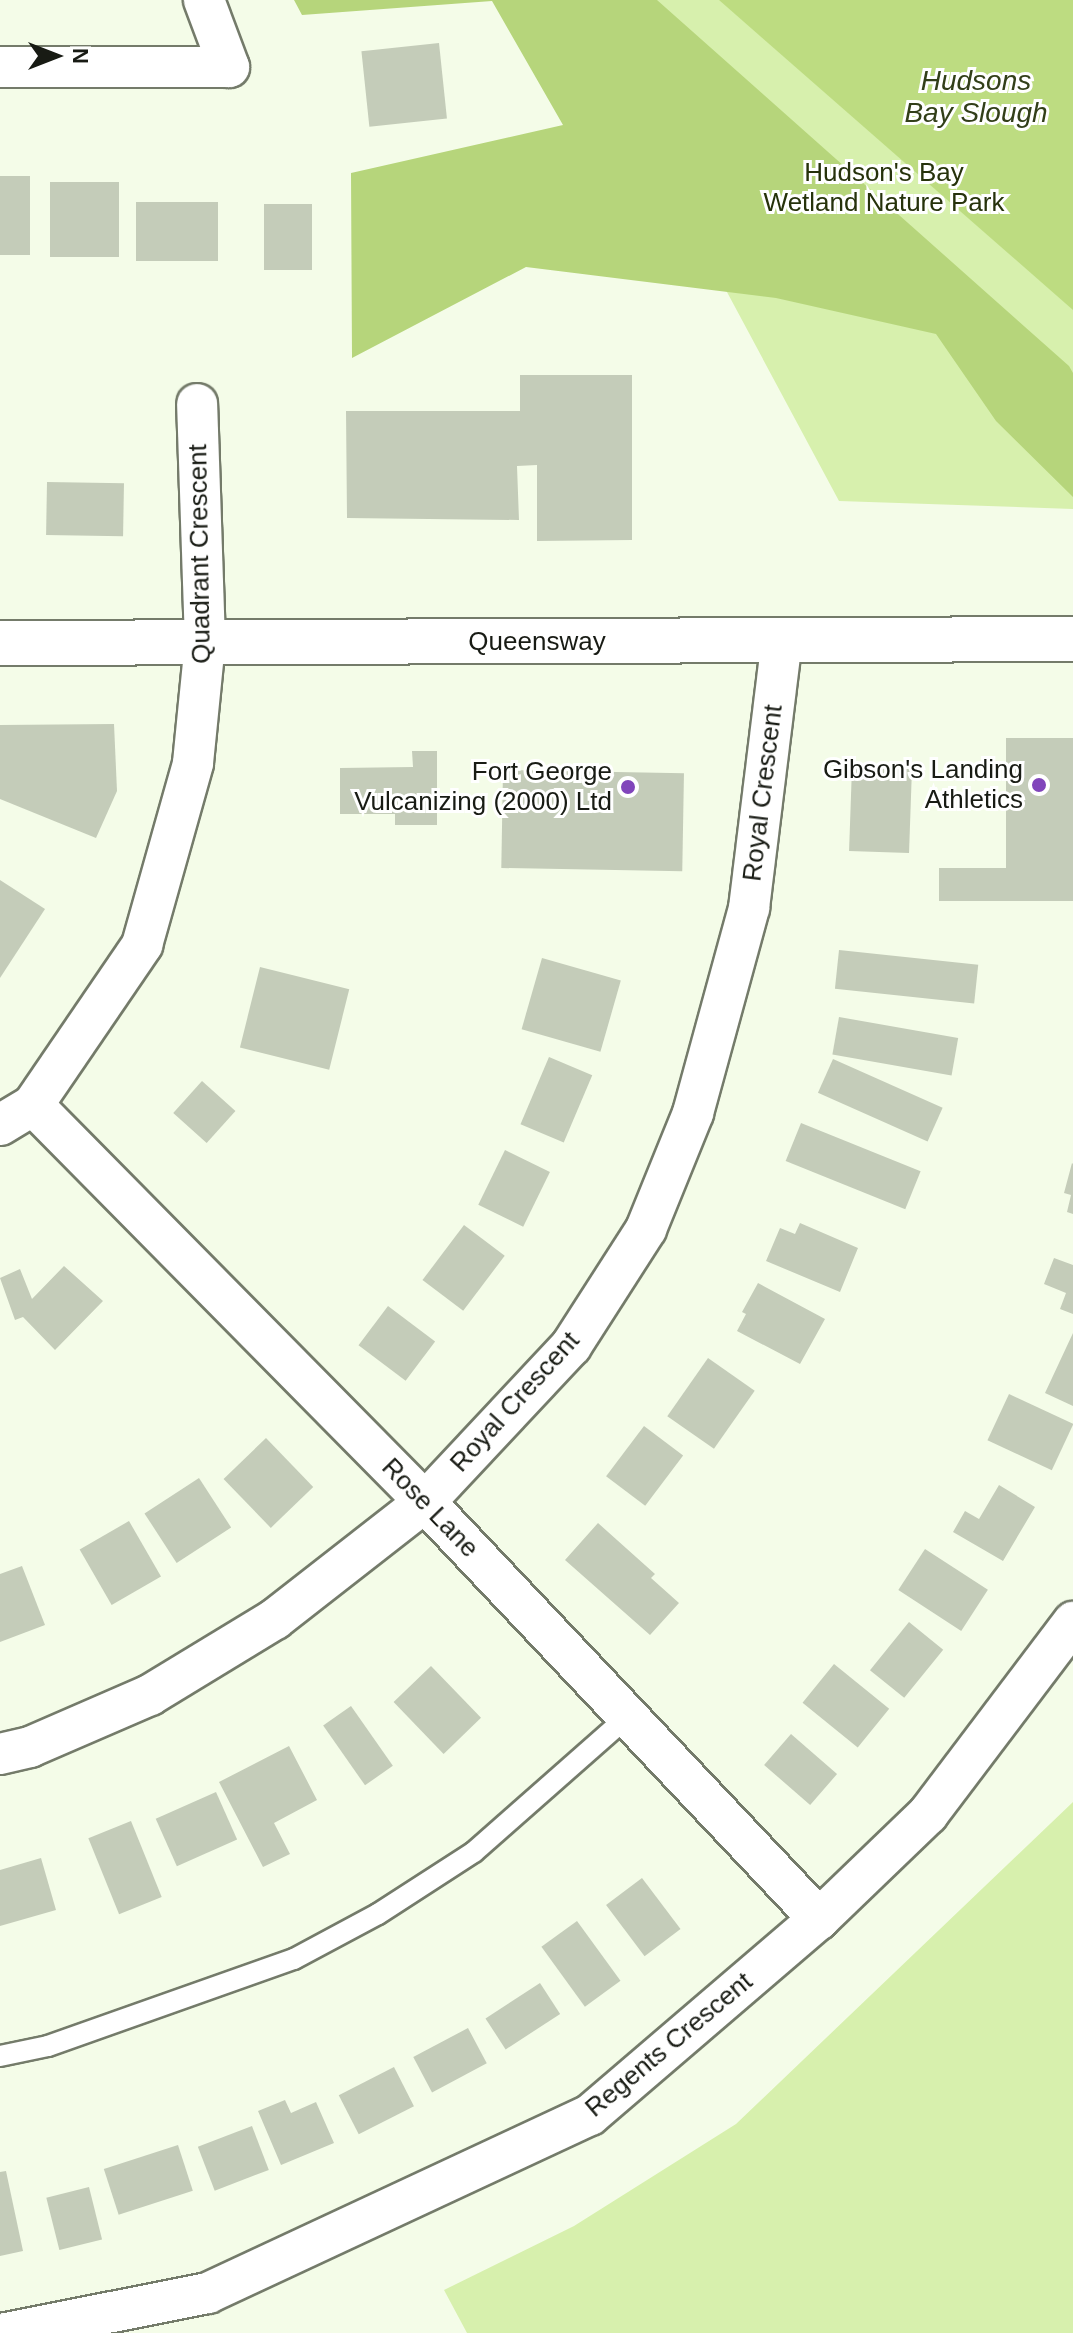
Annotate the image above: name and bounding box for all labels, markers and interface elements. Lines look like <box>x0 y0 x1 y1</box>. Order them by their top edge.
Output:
north arrow <box>16 16 96 96</box>
text: N <box>68 48 93 64</box>
water label: Hudsons Bay Slough <box>904 64 1048 130</box>
park label: Hudson's Bay Wetland Nature Park <box>764 157 1004 218</box>
street label: Quadrant Crescent <box>182 444 218 664</box>
street label: Queensway <box>468 626 606 658</box>
street label: Royal Crescent <box>737 703 789 883</box>
place label: Gibson's Landing Athletics <box>823 754 1023 816</box>
place label: Fort George Vulcanizing (2000) Ltd <box>354 756 612 818</box>
marker: Gibson's Landing Athletics <box>1030 776 1048 794</box>
marker: Fort George Vulcanizing (2000) Ltd <box>619 778 637 796</box>
street label: Royal Crescent <box>444 1326 586 1478</box>
street label: Rose Lane <box>375 1452 485 1564</box>
street label: Regents Crescent <box>579 1966 759 2124</box>

